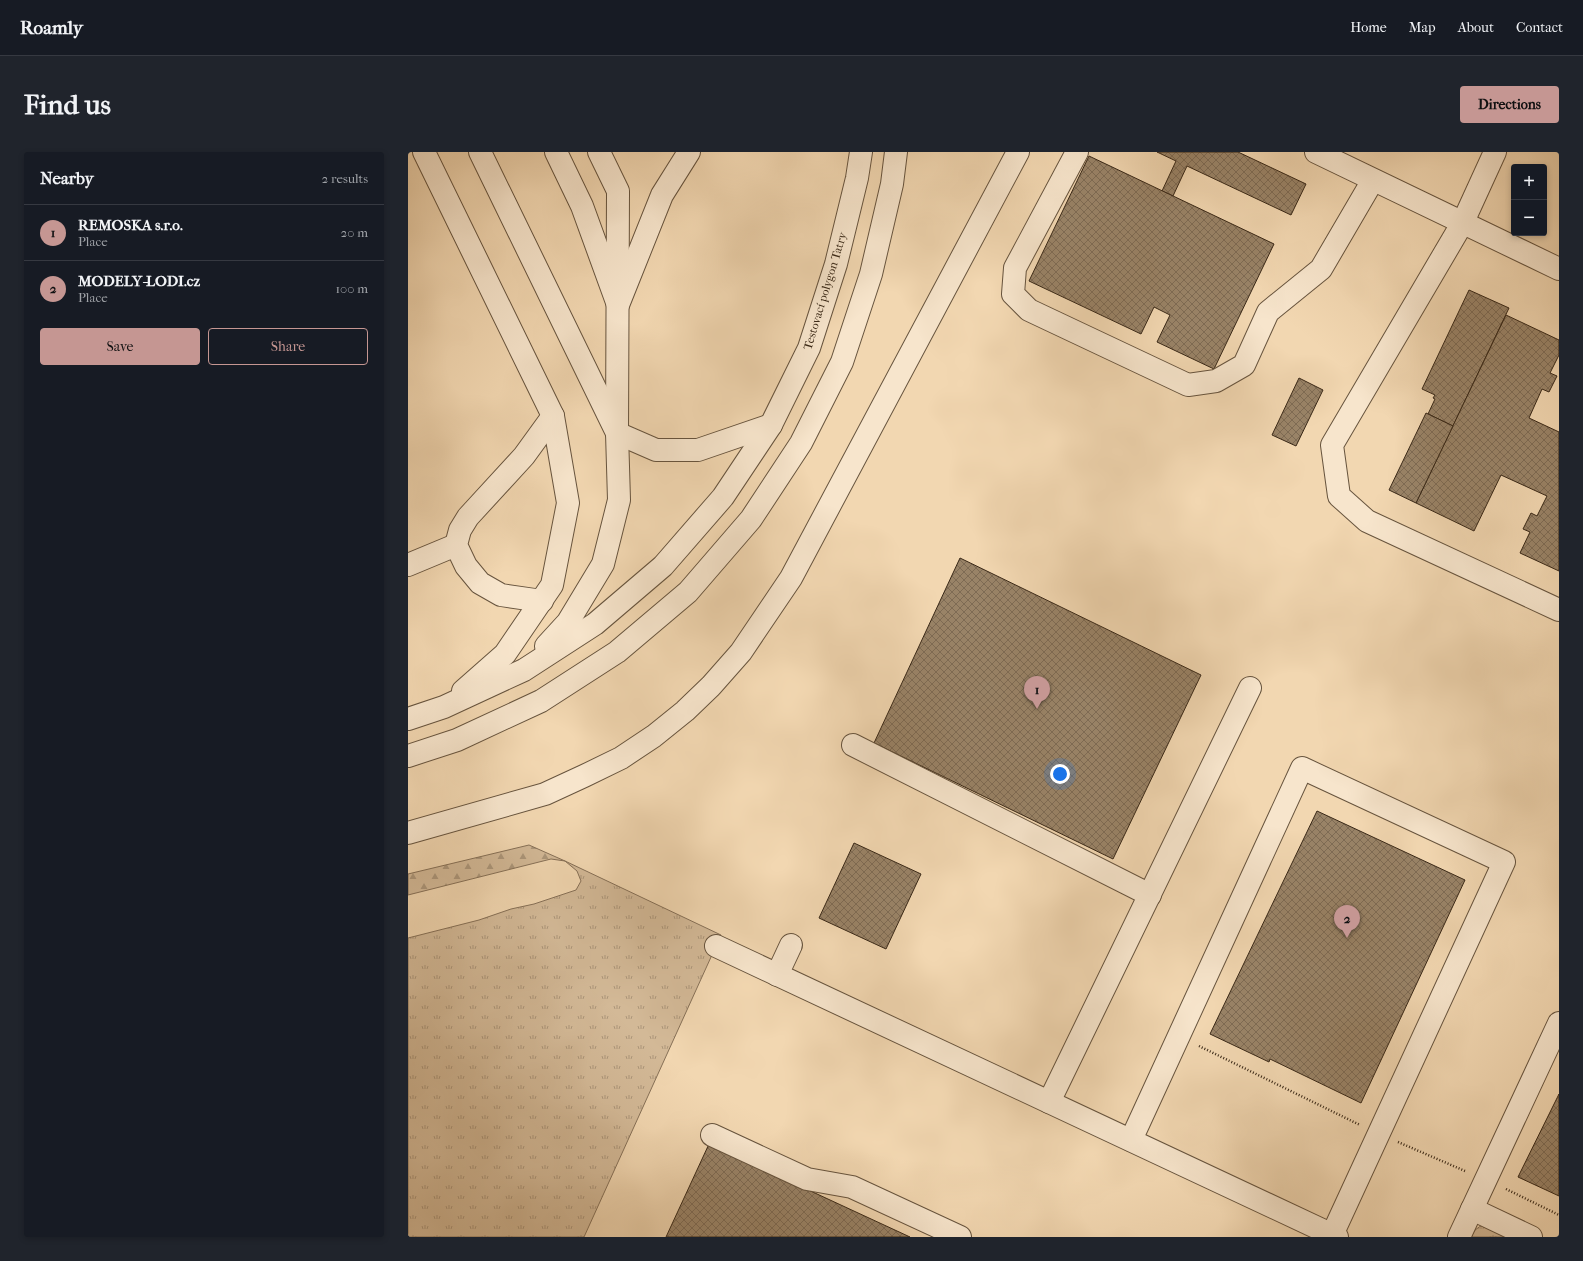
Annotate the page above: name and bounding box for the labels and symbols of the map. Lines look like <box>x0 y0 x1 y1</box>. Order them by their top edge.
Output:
street label: Testovací polygon Tatry <box>800 230 850 352</box>
pin: 1 <box>1024 676 1050 709</box>
your location <box>1050 764 1070 784</box>
pin: 2 <box>1334 905 1360 938</box>

